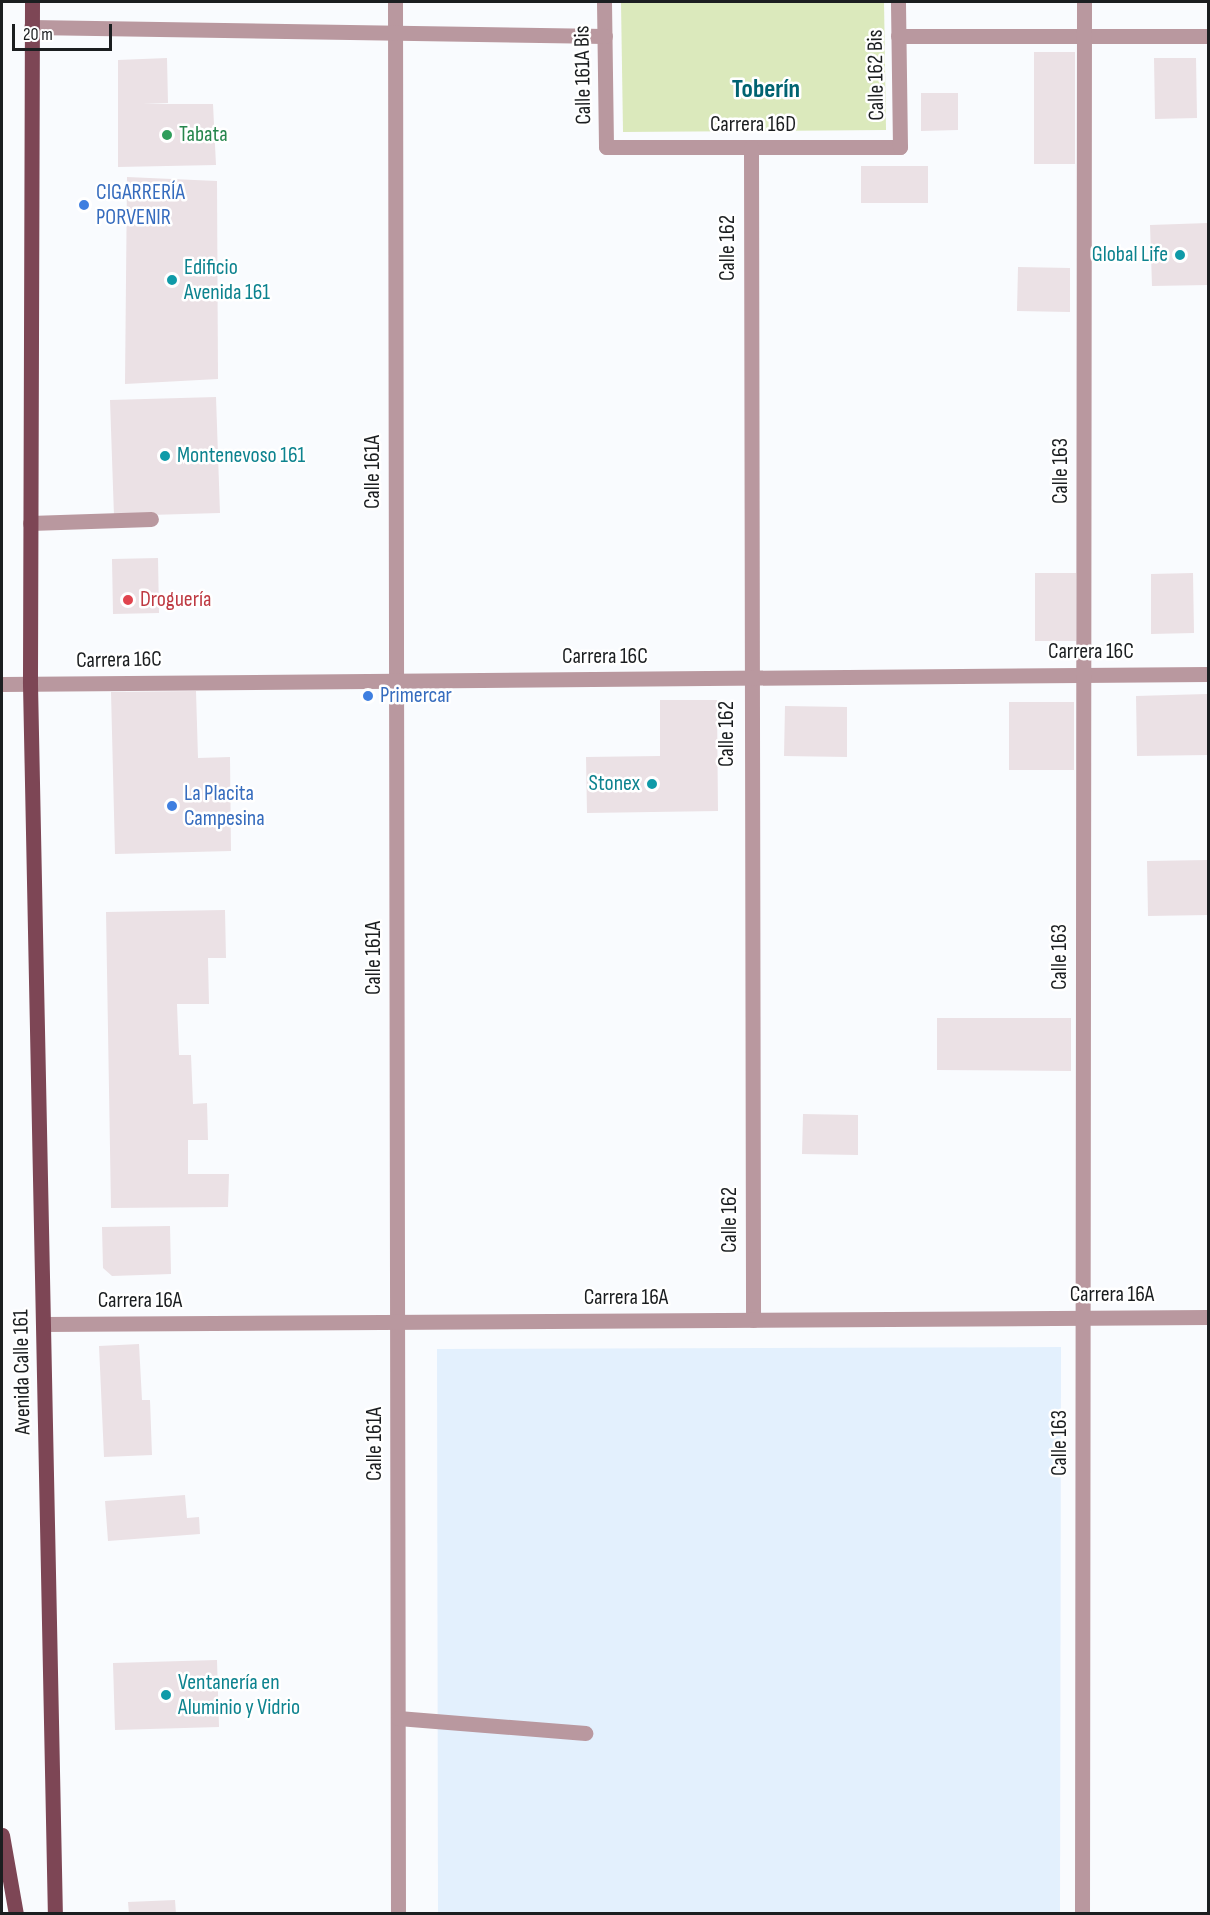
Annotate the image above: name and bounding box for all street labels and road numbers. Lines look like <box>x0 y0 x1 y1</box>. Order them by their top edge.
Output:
street label: Calle 161A Bis <box>569 25 597 125</box>
street label: Calle 162 Bis <box>862 29 890 121</box>
street label: Carrera 16D <box>710 112 796 138</box>
street label: Calle 162 <box>715 215 741 281</box>
street label: Calle 161A <box>360 435 386 509</box>
street label: Calle 163 <box>1048 438 1074 504</box>
street label: Carrera 16C <box>1048 639 1134 665</box>
street label: Carrera 16C <box>562 644 648 670</box>
street label: Carrera 16C <box>76 646 162 674</box>
street label: Calle 162 <box>714 701 740 767</box>
street label: Calle 161A <box>361 921 387 995</box>
street label: Calle 163 <box>1047 924 1073 990</box>
street label: Calle 162 <box>717 1187 743 1253</box>
street label: Carrera 16A <box>1070 1282 1154 1308</box>
street label: Carrera 16A <box>584 1285 668 1311</box>
street label: Carrera 16A <box>98 1288 182 1314</box>
street label: Avenida Calle 161 <box>8 1309 36 1435</box>
street label: Calle 161A <box>362 1407 388 1481</box>
street label: Calle 163 <box>1047 1410 1073 1476</box>

